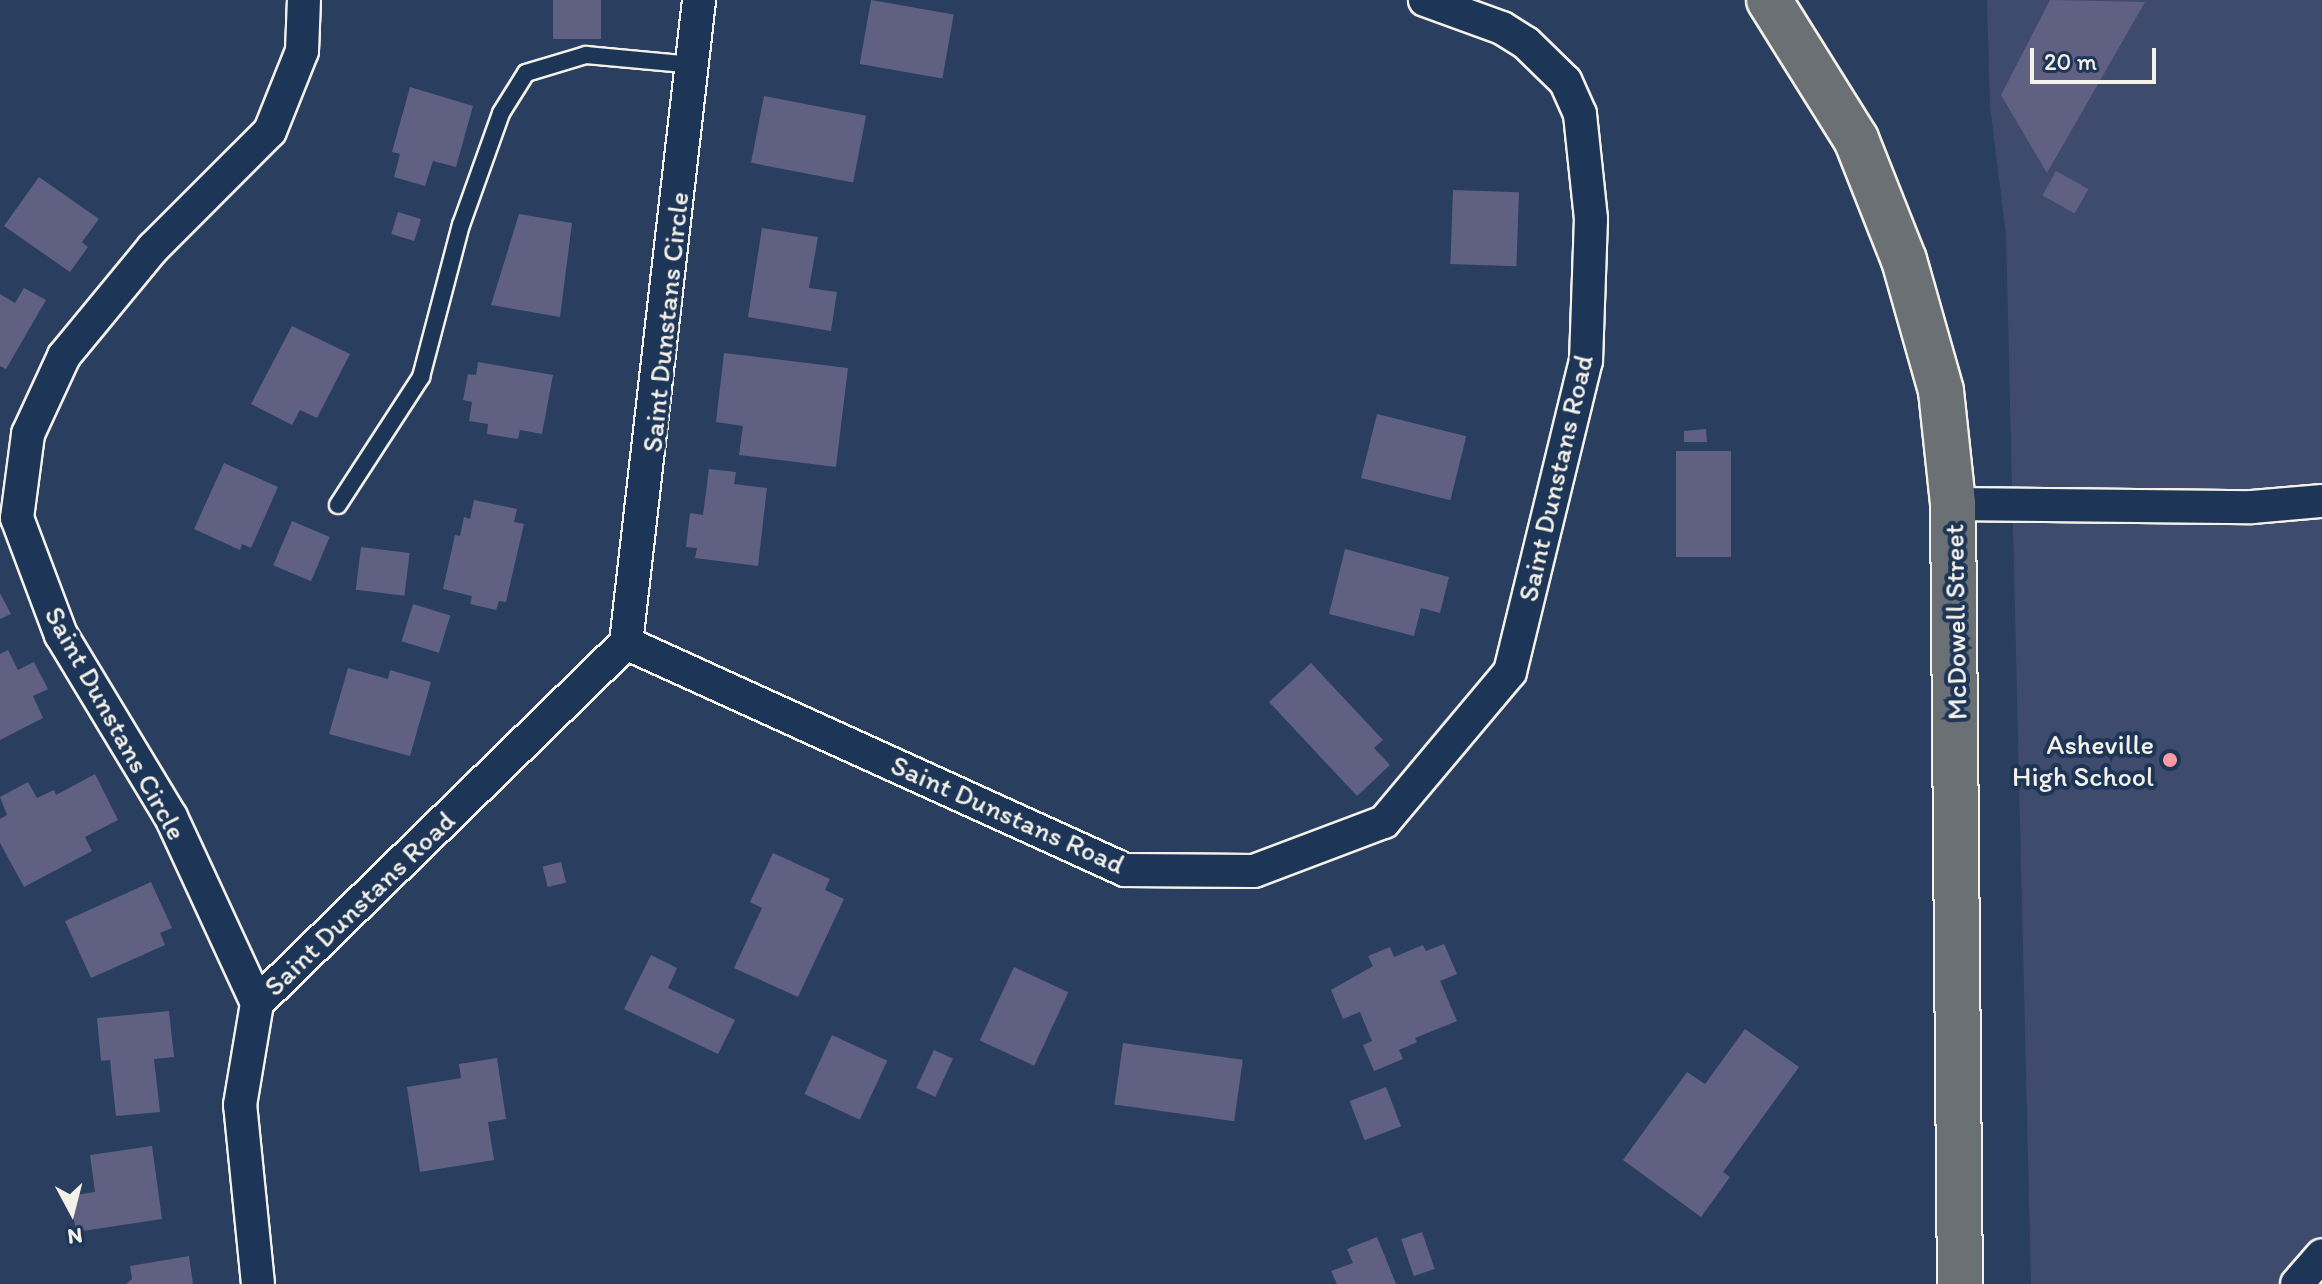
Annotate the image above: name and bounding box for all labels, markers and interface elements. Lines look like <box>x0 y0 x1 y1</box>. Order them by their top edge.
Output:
scale bar <box>2034 32 2160 82</box>
text: 20 m <box>2044 47 2097 76</box>
street label: Saint Dunstans Circle <box>635 190 695 454</box>
street label: Saint Dunstans Road <box>1510 352 1600 604</box>
street label: McDowell Street <box>1936 524 1974 720</box>
street label: Saint Dunstans Circle <box>38 600 194 846</box>
place label: Asheville High School <box>2013 727 2154 793</box>
street label: Saint Dunstans Road <box>886 747 1130 881</box>
marker: Asheville High School <box>2161 751 2179 769</box>
street label: Saint Dunstans Road <box>257 804 461 1002</box>
north arrow <box>32 1172 112 1252</box>
text: N <box>66 1222 84 1251</box>

